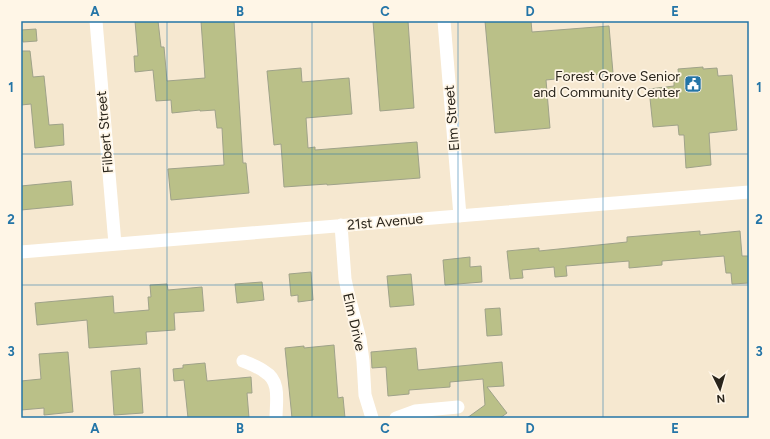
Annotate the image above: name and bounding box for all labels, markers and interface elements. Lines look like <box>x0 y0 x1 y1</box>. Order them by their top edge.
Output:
text: A <box>90 4 100 19</box>
text: B <box>236 4 244 19</box>
text: C <box>380 4 390 19</box>
text: D <box>525 4 535 19</box>
text: E <box>671 4 679 19</box>
place label: Forest Grove Senior and Community Center <box>533 68 680 101</box>
public building icon: Forest Grove Senior and Community Center <box>683 74 703 94</box>
text: 1 <box>8 80 14 95</box>
text: 1 <box>756 80 762 95</box>
street label: Elm Street <box>441 84 463 152</box>
street label: Filbert Street <box>93 90 117 174</box>
street label: 21st Avenue <box>346 210 424 234</box>
text: 2 <box>7 212 15 227</box>
text: 2 <box>755 212 763 227</box>
street label: Elm Drive <box>339 291 369 353</box>
text: 3 <box>7 344 15 359</box>
text: 3 <box>755 344 763 359</box>
north arrow <box>700 369 740 409</box>
text: N <box>716 392 726 405</box>
text: A <box>90 421 100 436</box>
text: B <box>236 421 244 436</box>
text: C <box>380 421 390 436</box>
text: D <box>525 421 535 436</box>
text: E <box>671 421 679 436</box>

